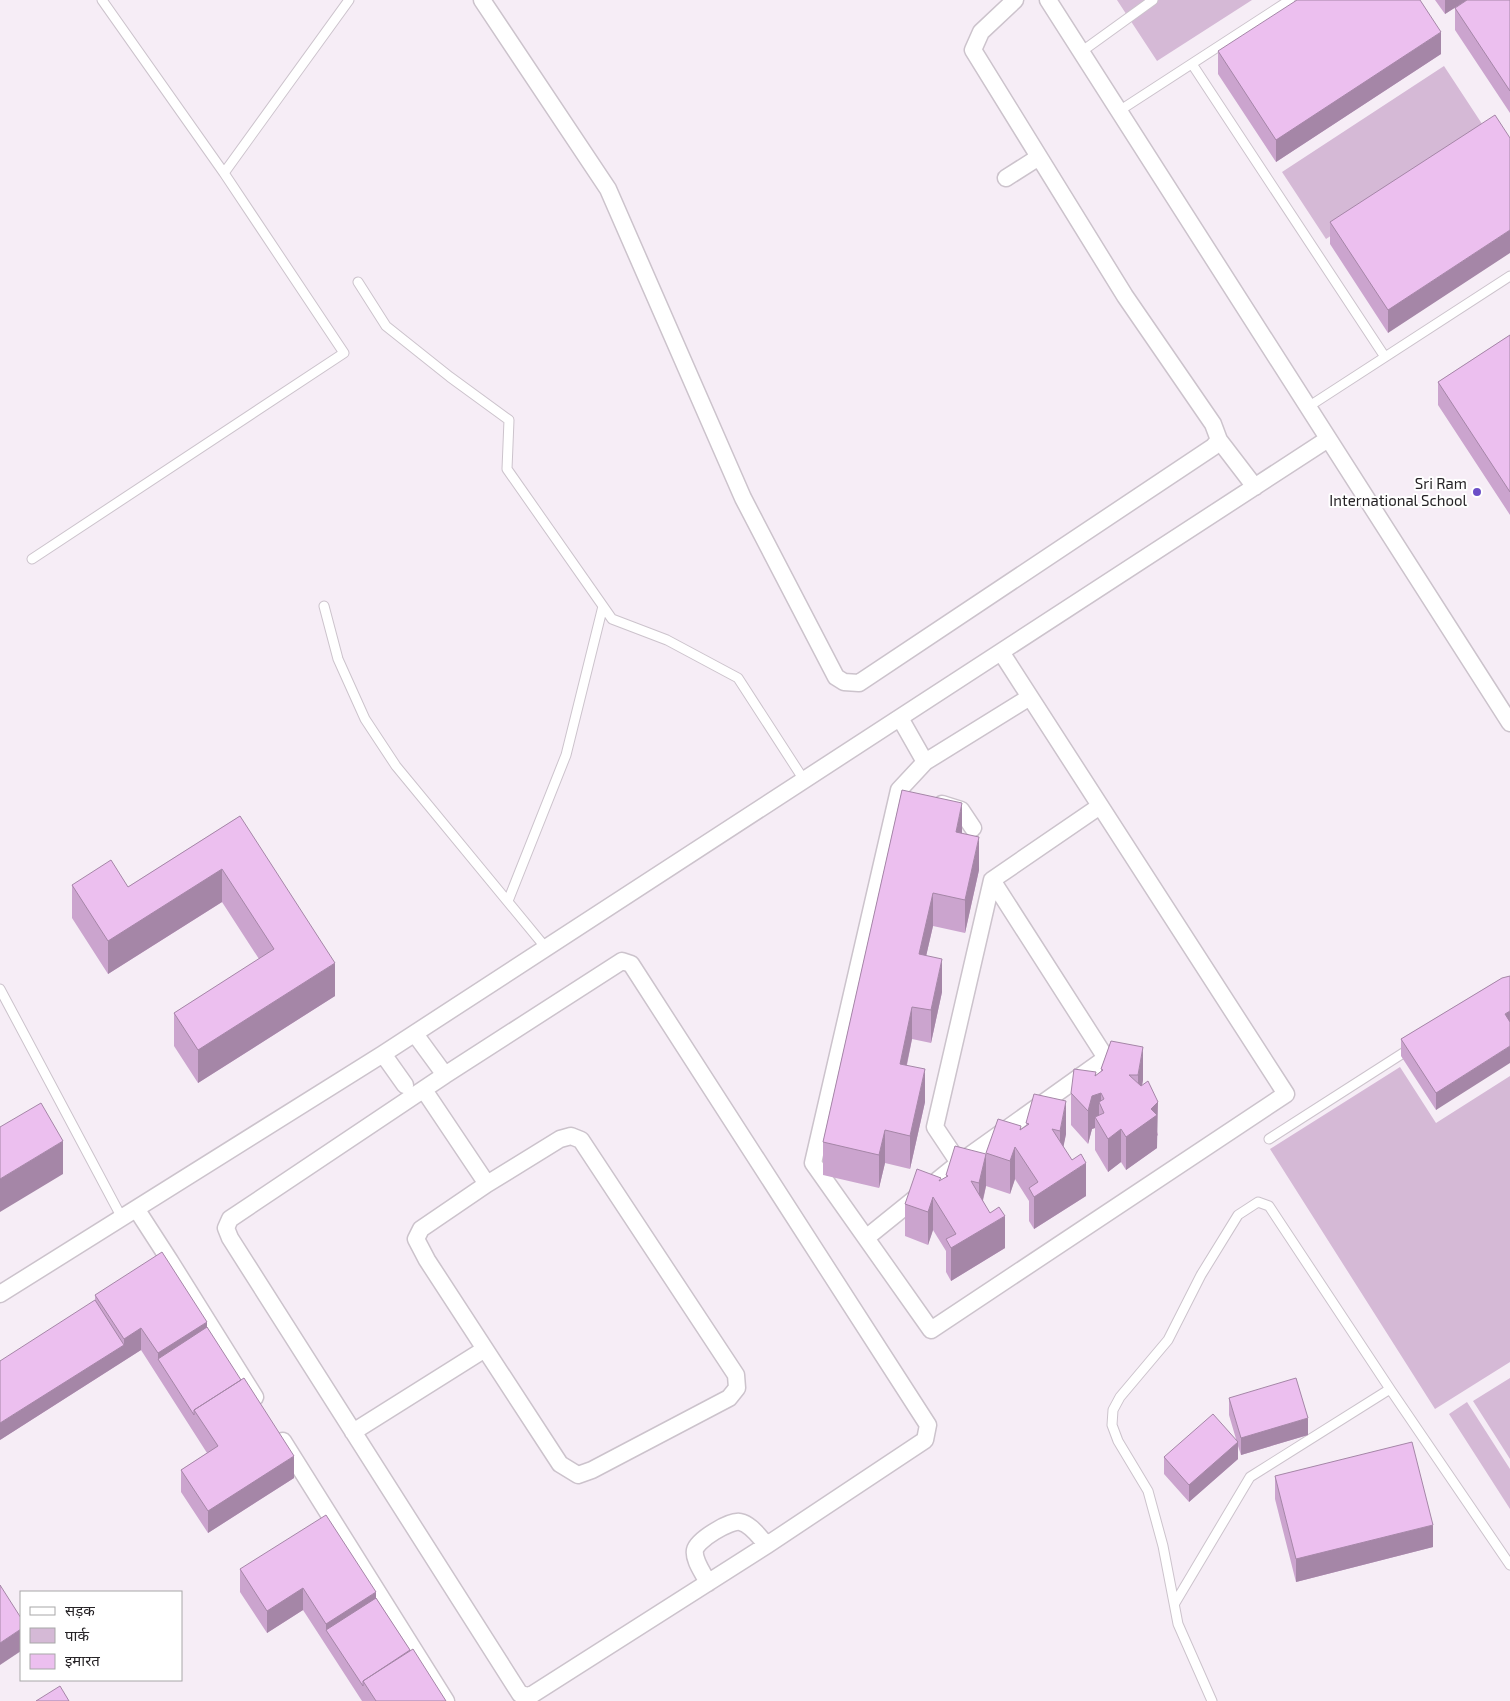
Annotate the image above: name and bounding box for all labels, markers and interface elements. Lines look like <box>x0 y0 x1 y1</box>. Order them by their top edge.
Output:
place label: Sri Ram International School <box>1329 474 1468 509</box>
marker: Sri Ram International School <box>1471 486 1483 498</box>
legend <box>20 1591 182 1681</box>
text: सड़क <box>65 1601 95 1619</box>
text: पार्क <box>65 1626 89 1644</box>
text: इमारत <box>65 1651 100 1669</box>

